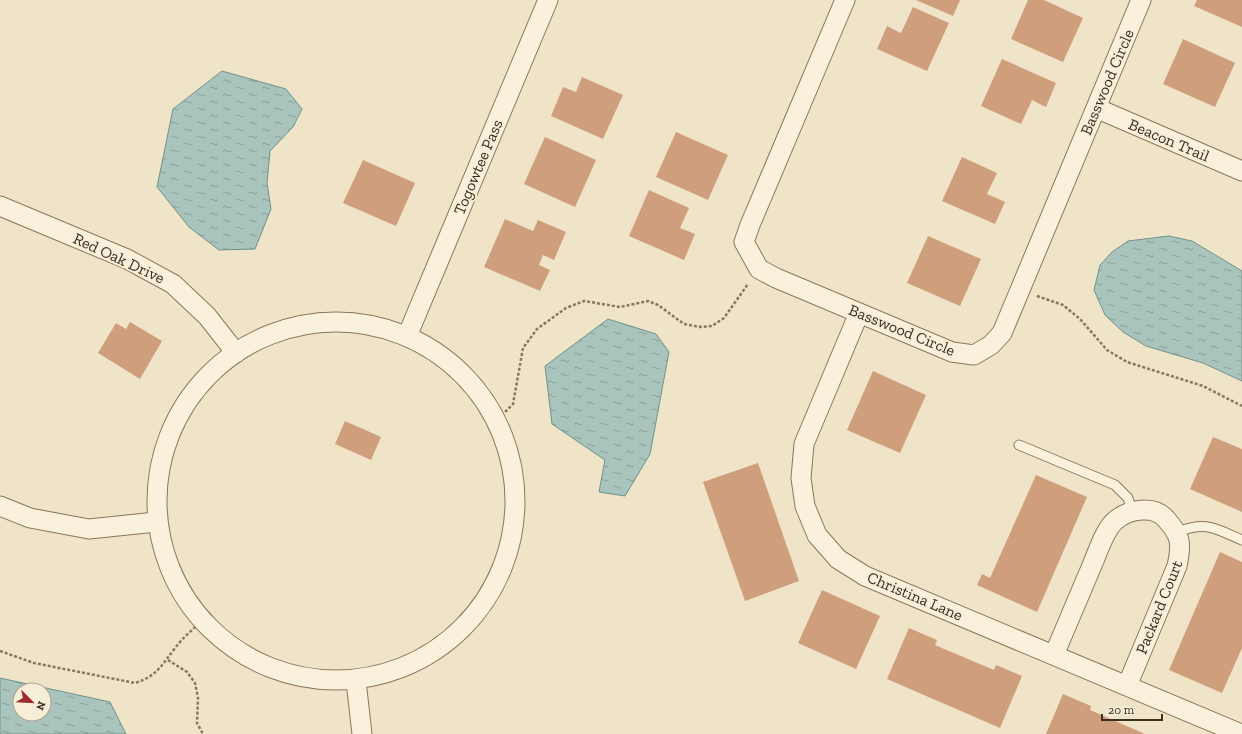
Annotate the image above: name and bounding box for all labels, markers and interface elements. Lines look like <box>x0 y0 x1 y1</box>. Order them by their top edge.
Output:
street label: Basswood Circle <box>1076 26 1138 138</box>
street label: Beacon Trail <box>1126 114 1212 166</box>
street label: Togowtee Pass <box>449 117 507 217</box>
street label: Red Oak Drive <box>70 229 168 287</box>
street label: Basswood Circle <box>846 300 958 360</box>
street label: Packard Court <box>1132 557 1186 657</box>
street label: Christina Lane <box>865 567 965 625</box>
north arrow <box>12 682 52 722</box>
scale bar <box>1102 696 1162 722</box>
text: N <box>33 699 48 713</box>
text: 20 m <box>1108 703 1135 717</box>

